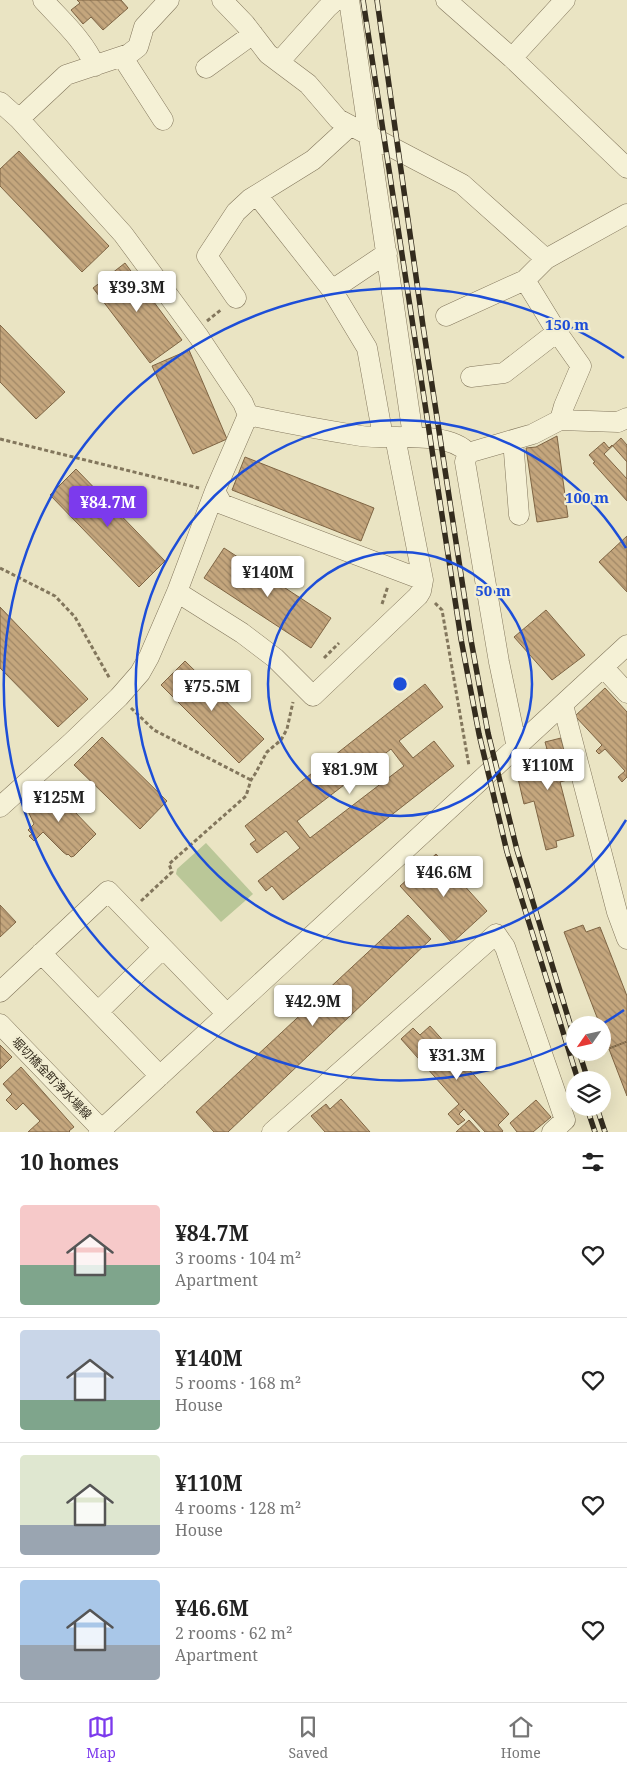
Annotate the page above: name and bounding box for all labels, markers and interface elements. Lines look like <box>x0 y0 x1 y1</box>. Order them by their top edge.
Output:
pin: ¥39.3M <box>96 270 178 313</box>
text: ¥39.3M <box>109 276 165 298</box>
text: 150 m <box>545 314 589 334</box>
pin: ¥84.7M <box>67 486 149 528</box>
text: 100 m <box>565 487 609 507</box>
text: ¥84.7M <box>80 491 136 513</box>
pin: ¥140M <box>233 556 303 598</box>
text: ¥140M <box>242 561 294 583</box>
text: 50 m <box>475 580 511 600</box>
pin: ¥75.5M <box>171 670 253 712</box>
text: ¥75.5M <box>184 675 240 697</box>
centre of rings <box>391 675 409 693</box>
pin: ¥110M <box>513 748 583 791</box>
pin: ¥81.9M <box>309 752 391 795</box>
text: ¥110M <box>522 754 574 776</box>
text: ¥81.9M <box>322 758 378 780</box>
pin: ¥125M <box>24 780 94 823</box>
text: ¥125M <box>33 786 85 808</box>
pin: ¥46.6M <box>403 856 485 898</box>
text: ¥46.6M <box>416 861 472 883</box>
pin: ¥42.9M <box>272 984 354 1027</box>
text: ¥42.9M <box>285 990 341 1012</box>
north arrow <box>566 1016 611 1061</box>
map controls <box>566 1016 611 1116</box>
street label: 堀切橋金町浄水場線 <box>8 1033 96 1123</box>
pin: ¥31.3M <box>416 1038 498 1081</box>
text: ¥31.3M <box>429 1044 485 1066</box>
button: layers <box>566 1071 611 1116</box>
text: 10 homes <box>20 1148 119 1176</box>
icon: filters <box>579 1148 607 1176</box>
text: ¥84.7M <box>175 1219 249 1247</box>
icon: home <box>60 1225 120 1285</box>
icon: heart <box>579 1241 607 1269</box>
text: 3 rooms · 104 m² <box>175 1247 301 1269</box>
text: Apartment <box>175 1269 258 1291</box>
text: ¥140M <box>175 1344 242 1372</box>
icon: home <box>60 1350 120 1410</box>
icon: heart <box>579 1366 607 1394</box>
text: 5 rooms · 168 m² <box>175 1372 301 1394</box>
text: House <box>175 1394 223 1416</box>
text: ¥110M <box>175 1469 242 1497</box>
icon: home <box>60 1475 120 1535</box>
icon: heart <box>579 1491 607 1519</box>
text: 4 rooms · 128 m² <box>175 1497 301 1519</box>
text: House <box>175 1519 223 1541</box>
text: ¥46.6M <box>175 1594 249 1622</box>
icon: home <box>60 1600 120 1660</box>
icon: heart <box>579 1616 607 1644</box>
text: 2 rooms · 62 m² <box>175 1622 292 1644</box>
text: Apartment <box>175 1644 258 1666</box>
tab: Map <box>86 1713 116 1762</box>
tab: Saved <box>288 1713 328 1762</box>
tab: Home <box>501 1713 541 1762</box>

